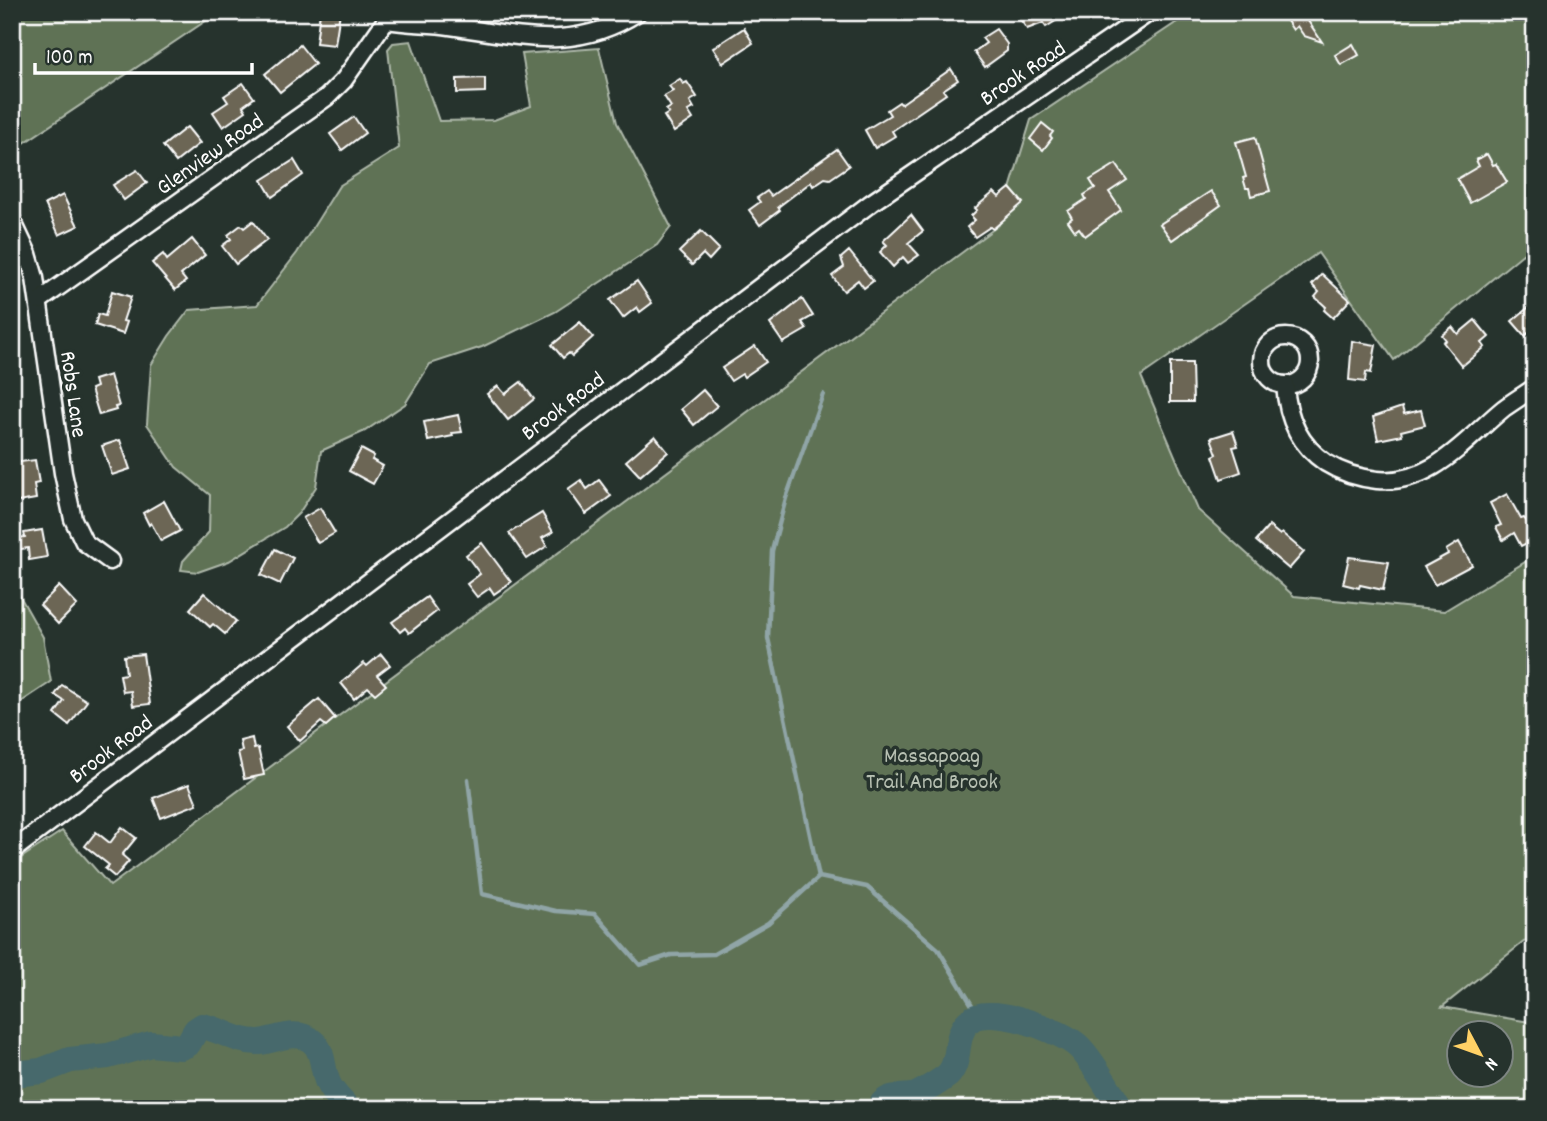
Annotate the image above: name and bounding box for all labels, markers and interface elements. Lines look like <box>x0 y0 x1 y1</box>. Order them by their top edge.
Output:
scale bar <box>35 32 252 76</box>
street label: Brook Road <box>974 34 1074 116</box>
text: 100 m <box>46 44 93 74</box>
street label: Glenview Road <box>150 107 272 205</box>
street label: Robs Lane <box>49 349 94 440</box>
street label: Brook Road <box>515 365 613 450</box>
street label: Brook Road <box>63 708 161 793</box>
park label: Massapoag Trail And Brook <box>866 741 998 800</box>
north arrow <box>1446 1020 1516 1090</box>
text: N <box>1477 1050 1503 1075</box>

